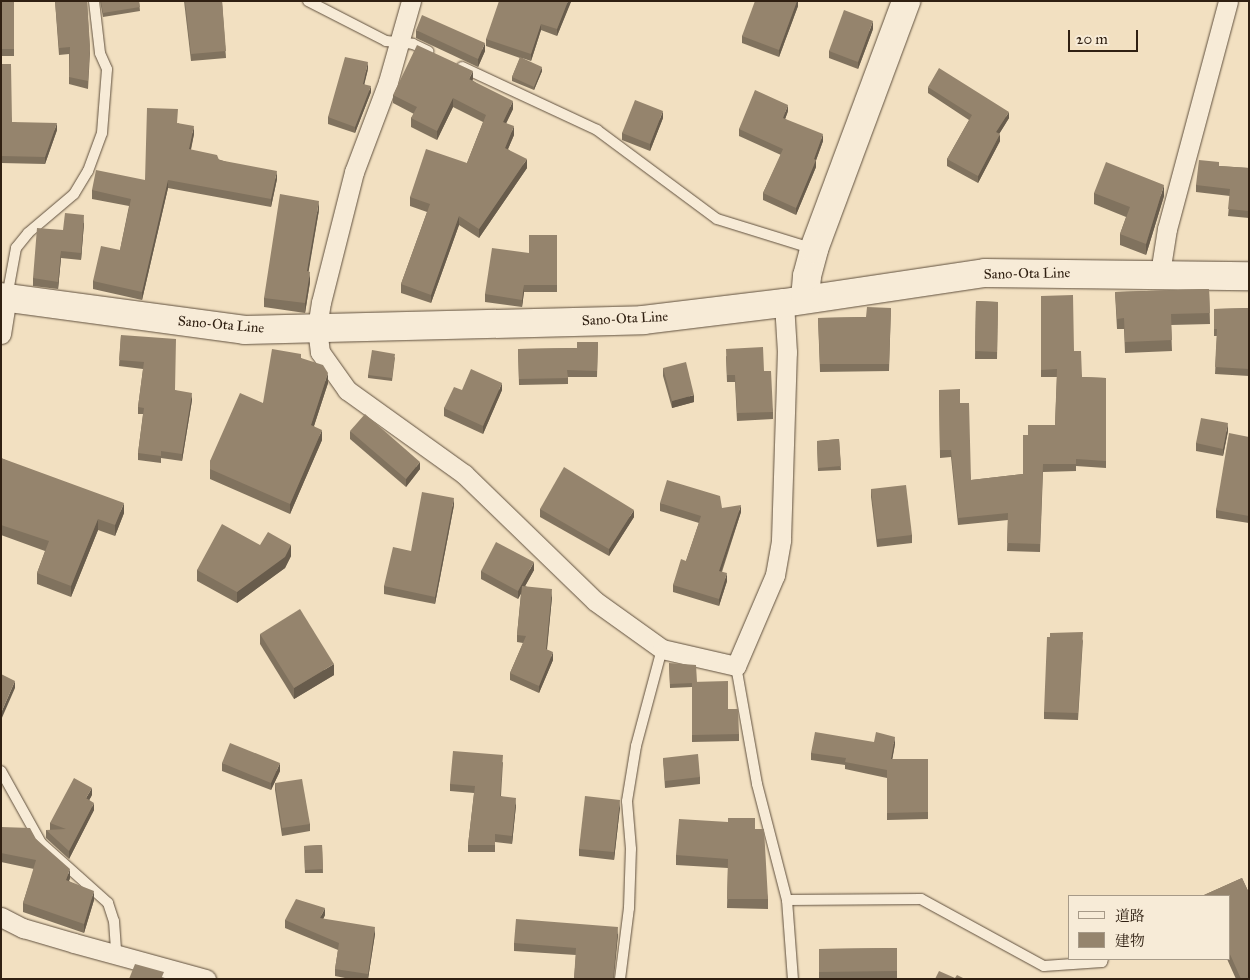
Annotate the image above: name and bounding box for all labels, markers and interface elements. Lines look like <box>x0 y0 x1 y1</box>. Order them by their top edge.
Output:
scale bar <box>1070 20 1140 52</box>
text: 20 m <box>1076 30 1108 48</box>
street label: Sano-Ota Line <box>984 265 1070 283</box>
street label: Sano-Ota Line <box>581 308 669 330</box>
street label: Sano-Ota Line <box>177 313 265 337</box>
legend <box>1068 895 1230 960</box>
text: 道路 <box>1115 907 1145 925</box>
text: 建物 <box>1115 932 1145 950</box>

